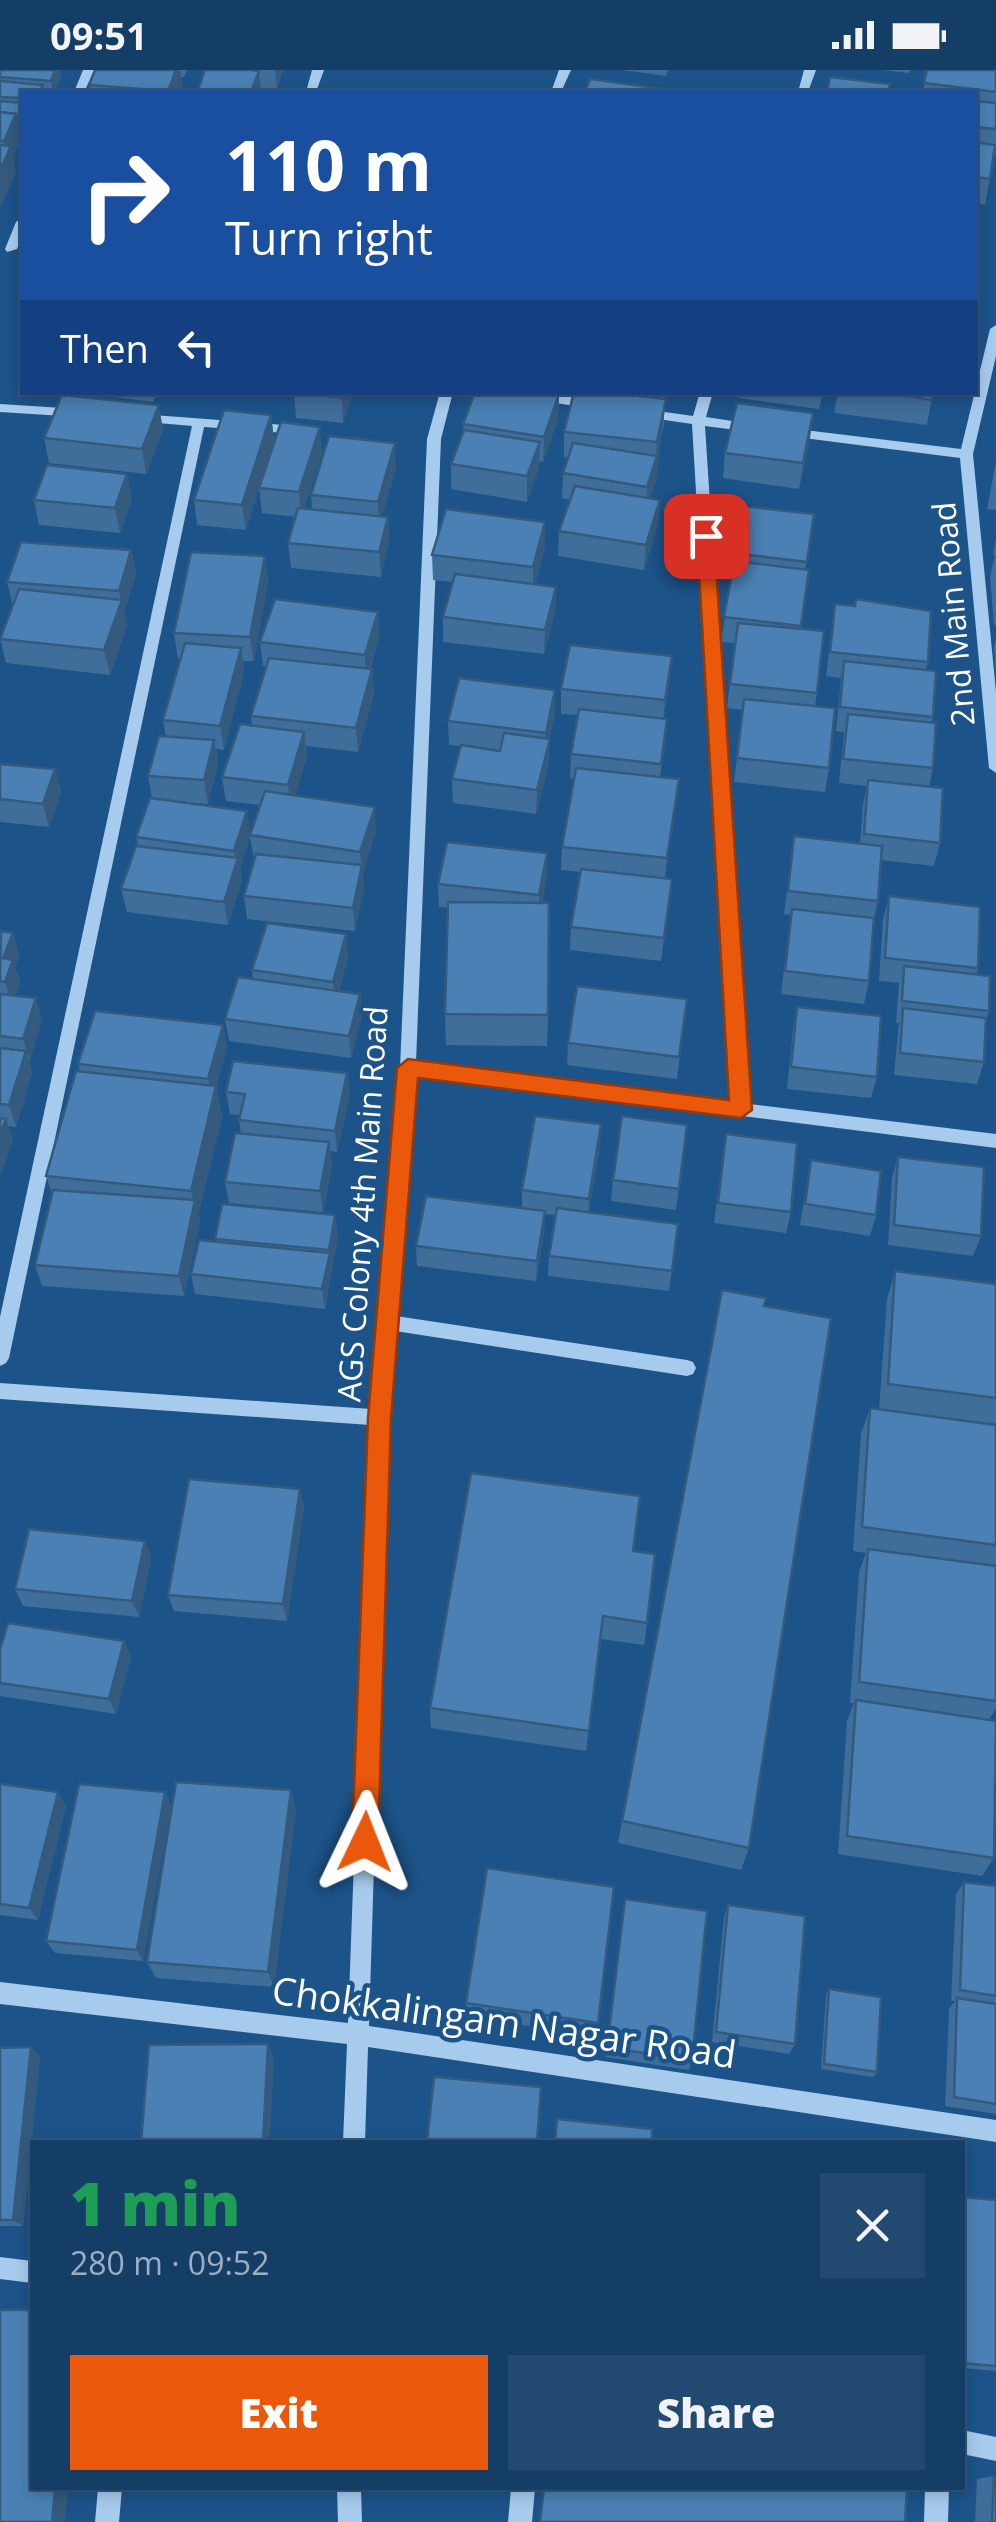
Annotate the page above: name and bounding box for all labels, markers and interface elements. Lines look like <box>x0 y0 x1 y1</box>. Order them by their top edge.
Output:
text: 09:51 <box>50 9 148 61</box>
text: 110 m <box>225 116 432 212</box>
icon: right <box>60 130 190 260</box>
text: Turn right <box>225 207 433 268</box>
icon: left <box>169 320 224 375</box>
text: Then <box>60 322 149 374</box>
pin <box>664 494 749 579</box>
street label: 2nd Main Road <box>921 500 984 728</box>
icon: arrive <box>679 509 734 564</box>
street label: AGS Colony 4th Main Road <box>326 1005 397 1403</box>
position arrow <box>313 1790 417 1894</box>
street label: Chokkalingam Nagar Road <box>269 1963 740 2079</box>
text: 1 min <box>70 2162 240 2244</box>
button: close <box>820 2173 925 2278</box>
text: 280 m · 09:52 <box>70 2241 269 2284</box>
button: Exit <box>70 2355 488 2470</box>
button: Share <box>508 2355 925 2470</box>

